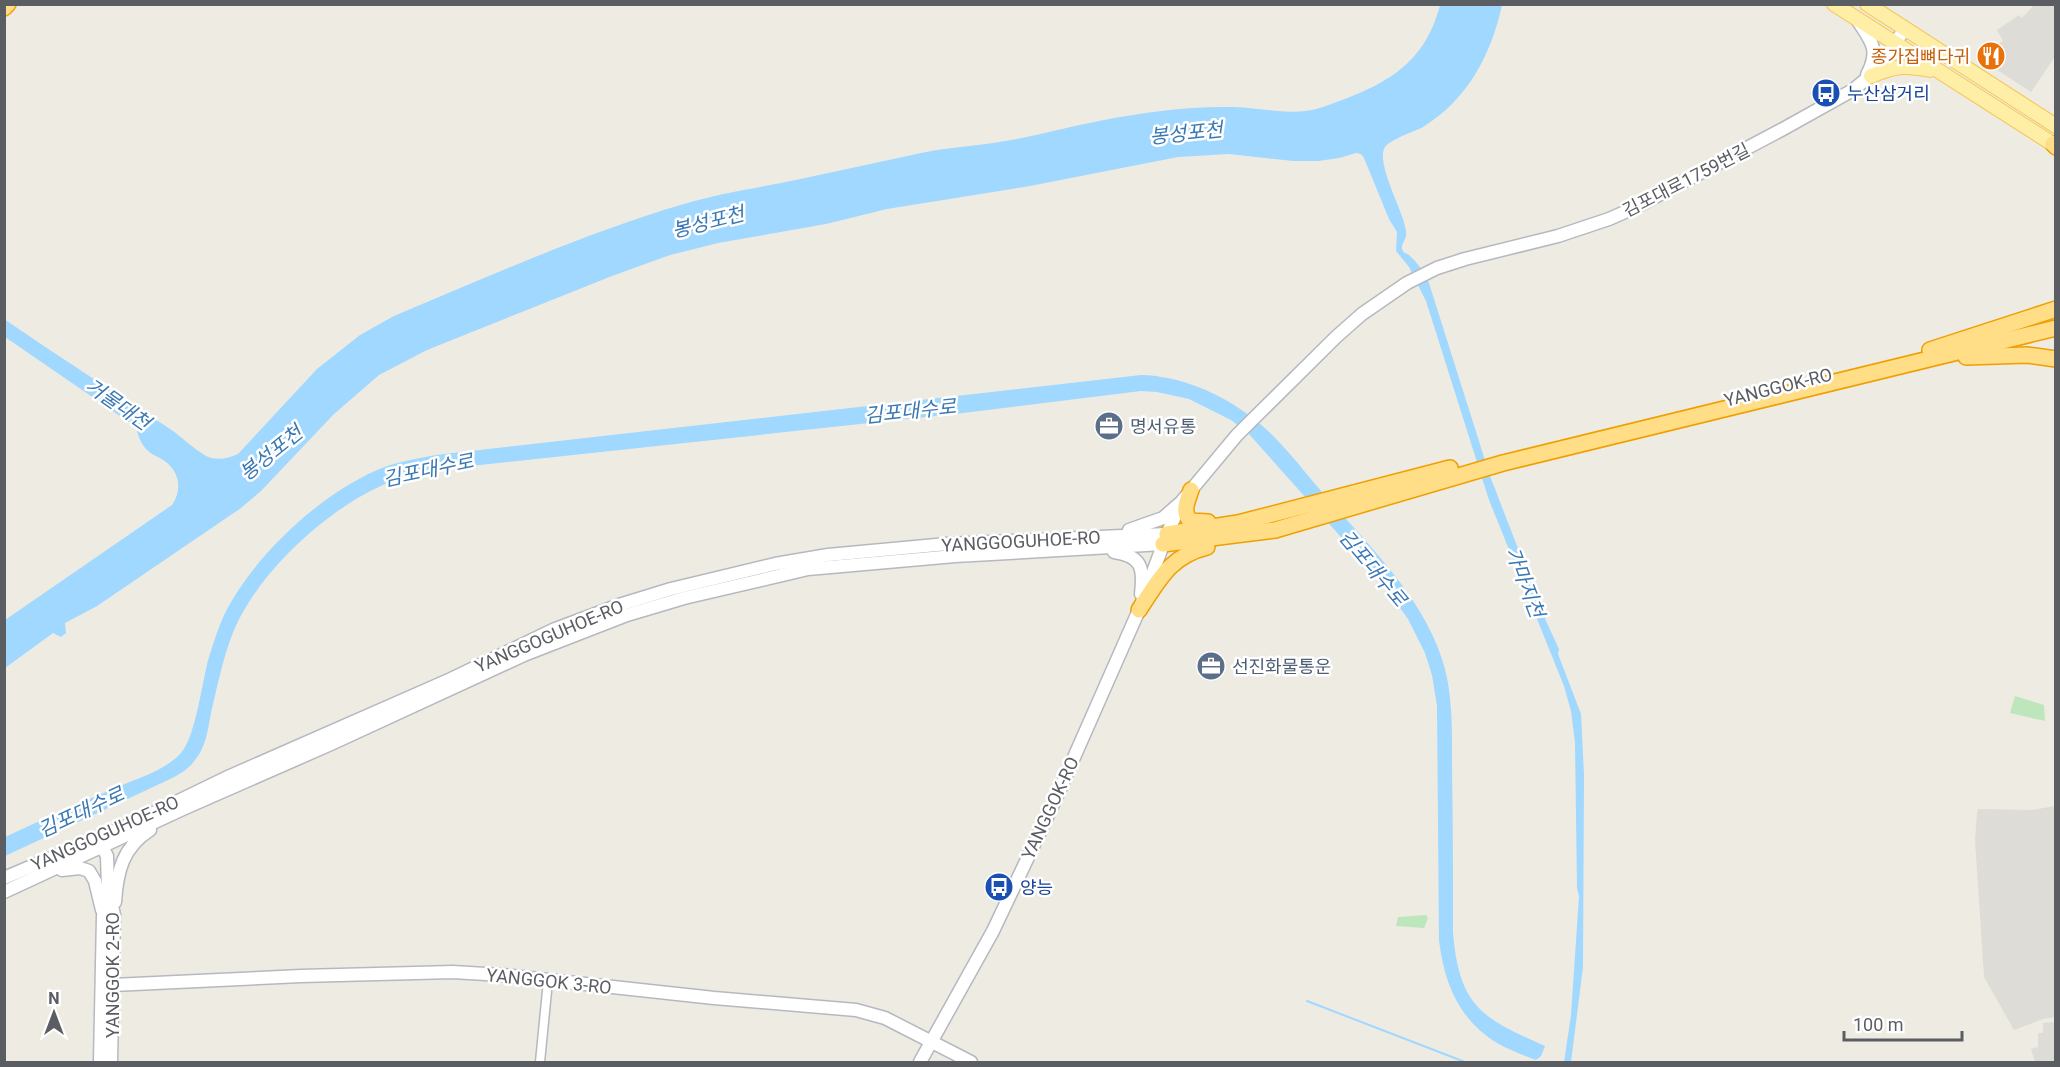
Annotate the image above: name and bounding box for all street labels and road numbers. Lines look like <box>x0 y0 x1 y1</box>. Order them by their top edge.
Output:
street label: 김포대로1759번길 <box>1619 139 1753 221</box>
street label: YANGGOK-RO <box>1722 363 1834 411</box>
street label: YANGGOGUHOE-RO <box>941 526 1101 556</box>
street label: YANGGOGUHOE-RO <box>472 595 626 677</box>
street label: YANGGOK-RO <box>1017 753 1083 863</box>
street label: YANGGOGUHOE-RO <box>28 791 182 875</box>
street label: YANGGOK 2-RO <box>102 912 123 1038</box>
street label: YANGGOK 3-RO <box>485 964 613 998</box>

